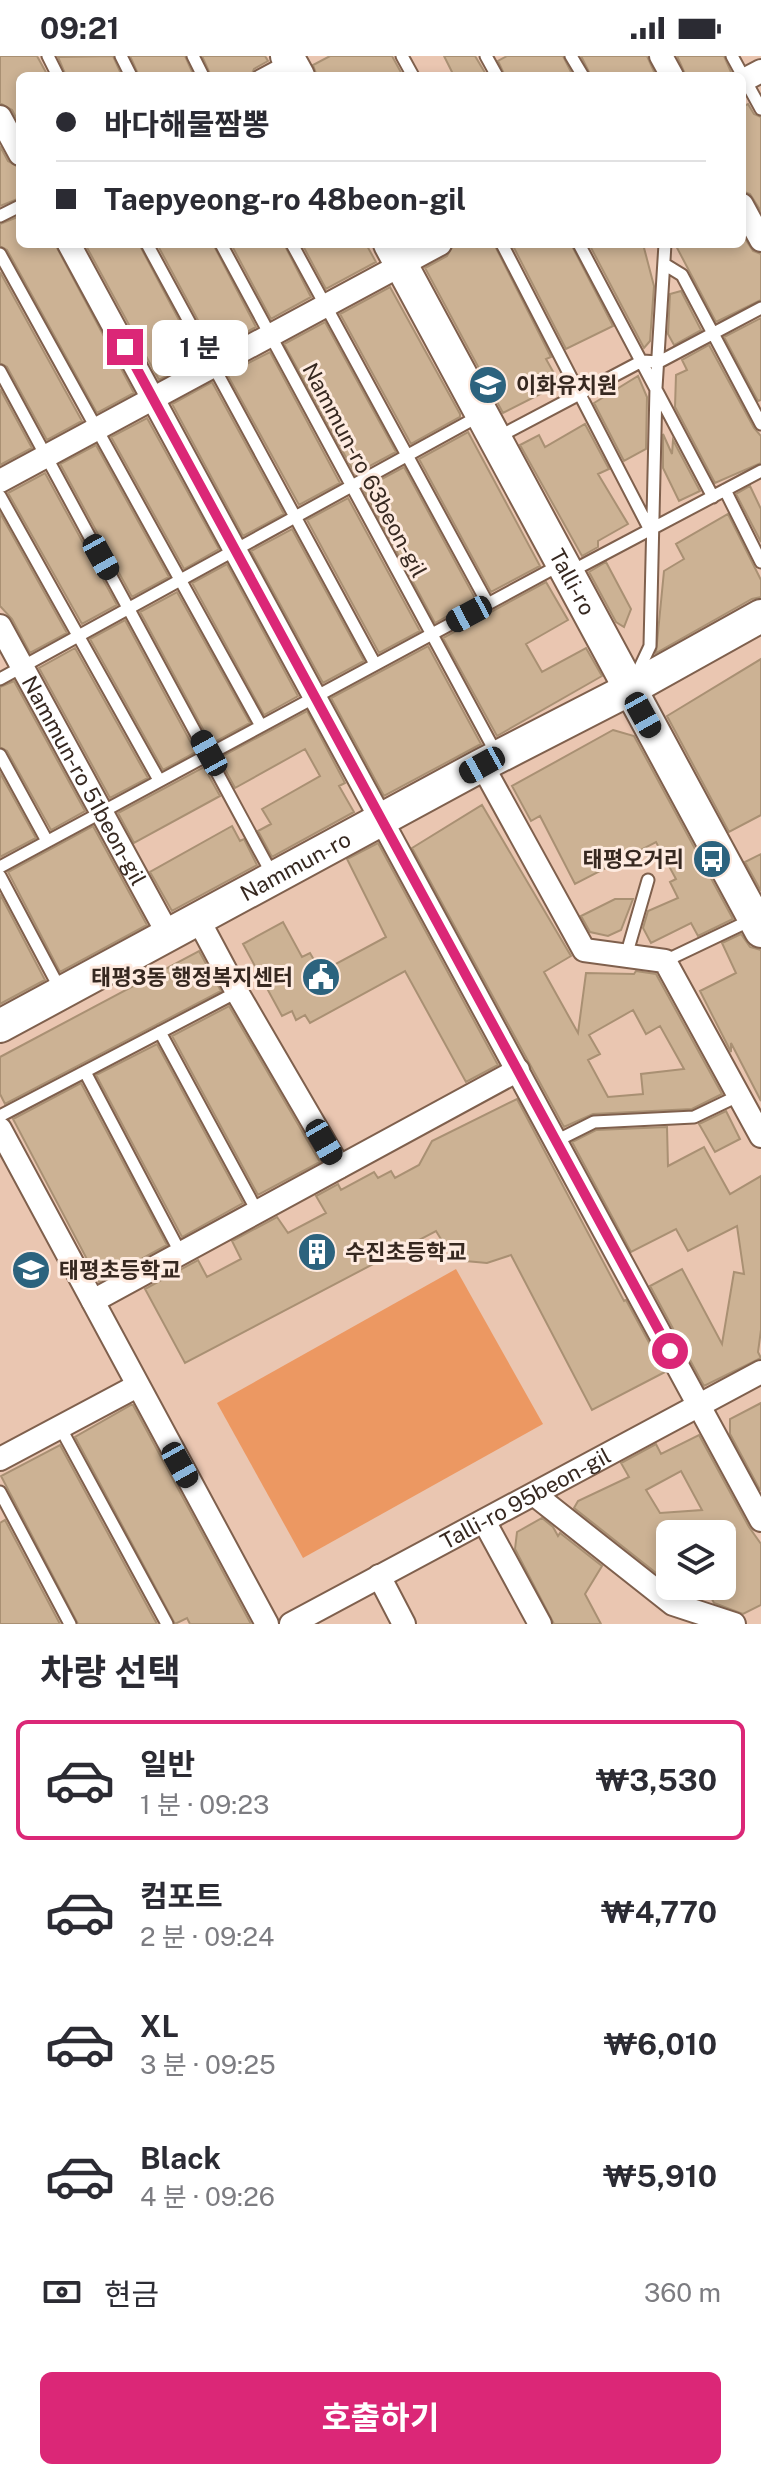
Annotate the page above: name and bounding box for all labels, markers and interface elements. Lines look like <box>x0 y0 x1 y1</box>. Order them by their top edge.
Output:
text: 09:21 <box>40 10 120 46</box>
text: 바다해물짬뽕 <box>104 106 270 142</box>
text: Taepyeong-ro 48beon-gil <box>104 181 466 217</box>
callout: 1 분 <box>153 319 249 375</box>
route end <box>107 329 143 365</box>
text: 1 분 <box>180 332 220 363</box>
street label: Nammun-ro 63beon-gil <box>297 358 433 582</box>
school or university icon: 이화유치원 <box>467 364 509 406</box>
place label: 이화유치원 <box>516 372 617 398</box>
car <box>79 530 123 584</box>
street label: Talli-ro <box>544 544 601 620</box>
car <box>442 592 496 636</box>
street label: Nammun-ro 51beon-gil <box>17 671 152 890</box>
car <box>621 688 665 742</box>
car <box>187 726 231 780</box>
car <box>455 743 509 787</box>
street label: Nammun-ro <box>236 826 355 906</box>
bus stop icon: 태평오거리 <box>691 838 733 880</box>
place label: 태평오거리 <box>583 846 684 872</box>
public building icon: 태평3동 행정복지센터 <box>300 956 342 998</box>
place label: 태평3동 행정복지센터 <box>91 964 293 990</box>
car <box>302 1115 346 1169</box>
building icon: 수진초등학교 <box>296 1231 338 1273</box>
place label: 수진초등학교 <box>345 1239 466 1265</box>
school or university icon: 태평초등학교 <box>10 1249 52 1291</box>
place label: 태평초등학교 <box>59 1257 180 1283</box>
route start <box>652 1333 688 1369</box>
car <box>158 1438 202 1492</box>
street label: Talli-ro 95beon-gil <box>436 1442 615 1555</box>
map controls <box>656 1520 736 1600</box>
button: layers <box>656 1520 736 1600</box>
text: 차량 선택 <box>40 1651 181 1693</box>
icon: car <box>44 1744 116 1816</box>
text: 일반 <box>140 1746 195 1782</box>
text: ₩3,530 <box>596 1762 717 1798</box>
text: 1 분 · 09:23 <box>140 1789 270 1820</box>
icon: car <box>44 1876 116 1948</box>
text: 컴포트 <box>140 1878 223 1914</box>
text: ₩4,770 <box>601 1894 717 1930</box>
text: 2 분 · 09:24 <box>140 1921 274 1952</box>
icon: car <box>44 2008 116 2080</box>
text: XL <box>140 2008 179 2044</box>
text: ₩6,010 <box>604 2026 717 2062</box>
text: 3 분 · 09:25 <box>140 2049 276 2080</box>
icon: car <box>44 2140 116 2212</box>
text: Black <box>140 2140 221 2176</box>
text: ₩5,910 <box>603 2158 717 2194</box>
text: 4 분 · 09:26 <box>140 2181 275 2212</box>
icon: cash <box>40 2270 84 2314</box>
text: 현금 <box>104 2276 159 2312</box>
text: 360 m <box>644 2277 721 2308</box>
button: 호출하기 <box>40 2372 721 2464</box>

